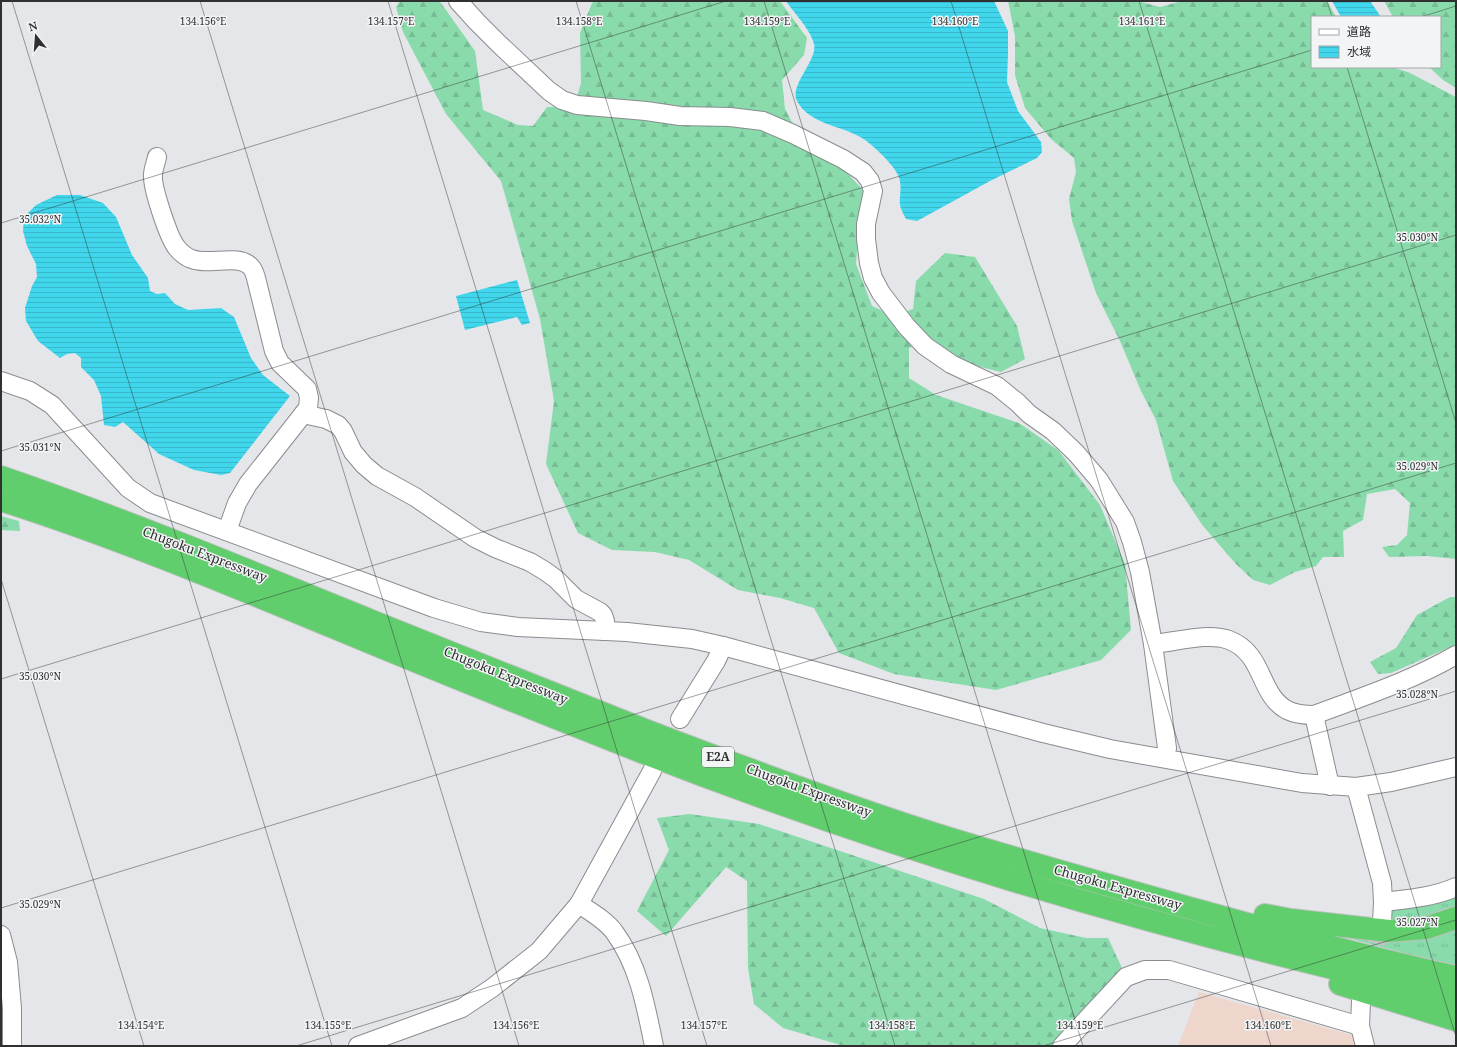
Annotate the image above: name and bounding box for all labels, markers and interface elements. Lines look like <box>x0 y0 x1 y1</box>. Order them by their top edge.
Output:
text: 134.156°E <box>180 14 226 28</box>
text: 134.157°E <box>368 14 414 28</box>
text: 134.158°E <box>556 14 602 28</box>
text: 134.159°E <box>744 14 790 28</box>
text: 134.160°E <box>932 14 978 28</box>
text: 134.161°E <box>1119 14 1165 28</box>
north arrow <box>16 16 56 56</box>
legend <box>1311 16 1441 68</box>
text: N <box>27 17 40 34</box>
text: 道路 <box>1347 23 1371 40</box>
text: 水域 <box>1347 43 1371 60</box>
text: 35.032°N <box>19 212 61 226</box>
text: 35.030°N <box>1396 230 1438 244</box>
text: 35.031°N <box>19 440 61 454</box>
text: 35.029°N <box>1396 459 1438 473</box>
street label: Chugoku Expressway <box>140 522 271 586</box>
street label: Chugoku Expressway <box>441 642 571 708</box>
text: 35.030°N <box>19 669 61 683</box>
text: 35.028°N <box>1396 687 1438 701</box>
road number: E2A <box>702 747 734 767</box>
street label: Chugoku Expressway <box>744 759 875 821</box>
street label: Chugoku Expressway <box>1052 860 1185 914</box>
text: 35.029°N <box>19 897 61 911</box>
text: 35.027°N <box>1396 915 1438 929</box>
text: 134.154°E <box>118 1018 164 1032</box>
text: 134.155°E <box>305 1018 351 1032</box>
text: 134.156°E <box>493 1018 539 1032</box>
text: 134.157°E <box>681 1018 727 1032</box>
text: 134.158°E <box>869 1018 915 1032</box>
text: 134.159°E <box>1057 1018 1103 1032</box>
text: 134.160°E <box>1245 1018 1291 1032</box>

